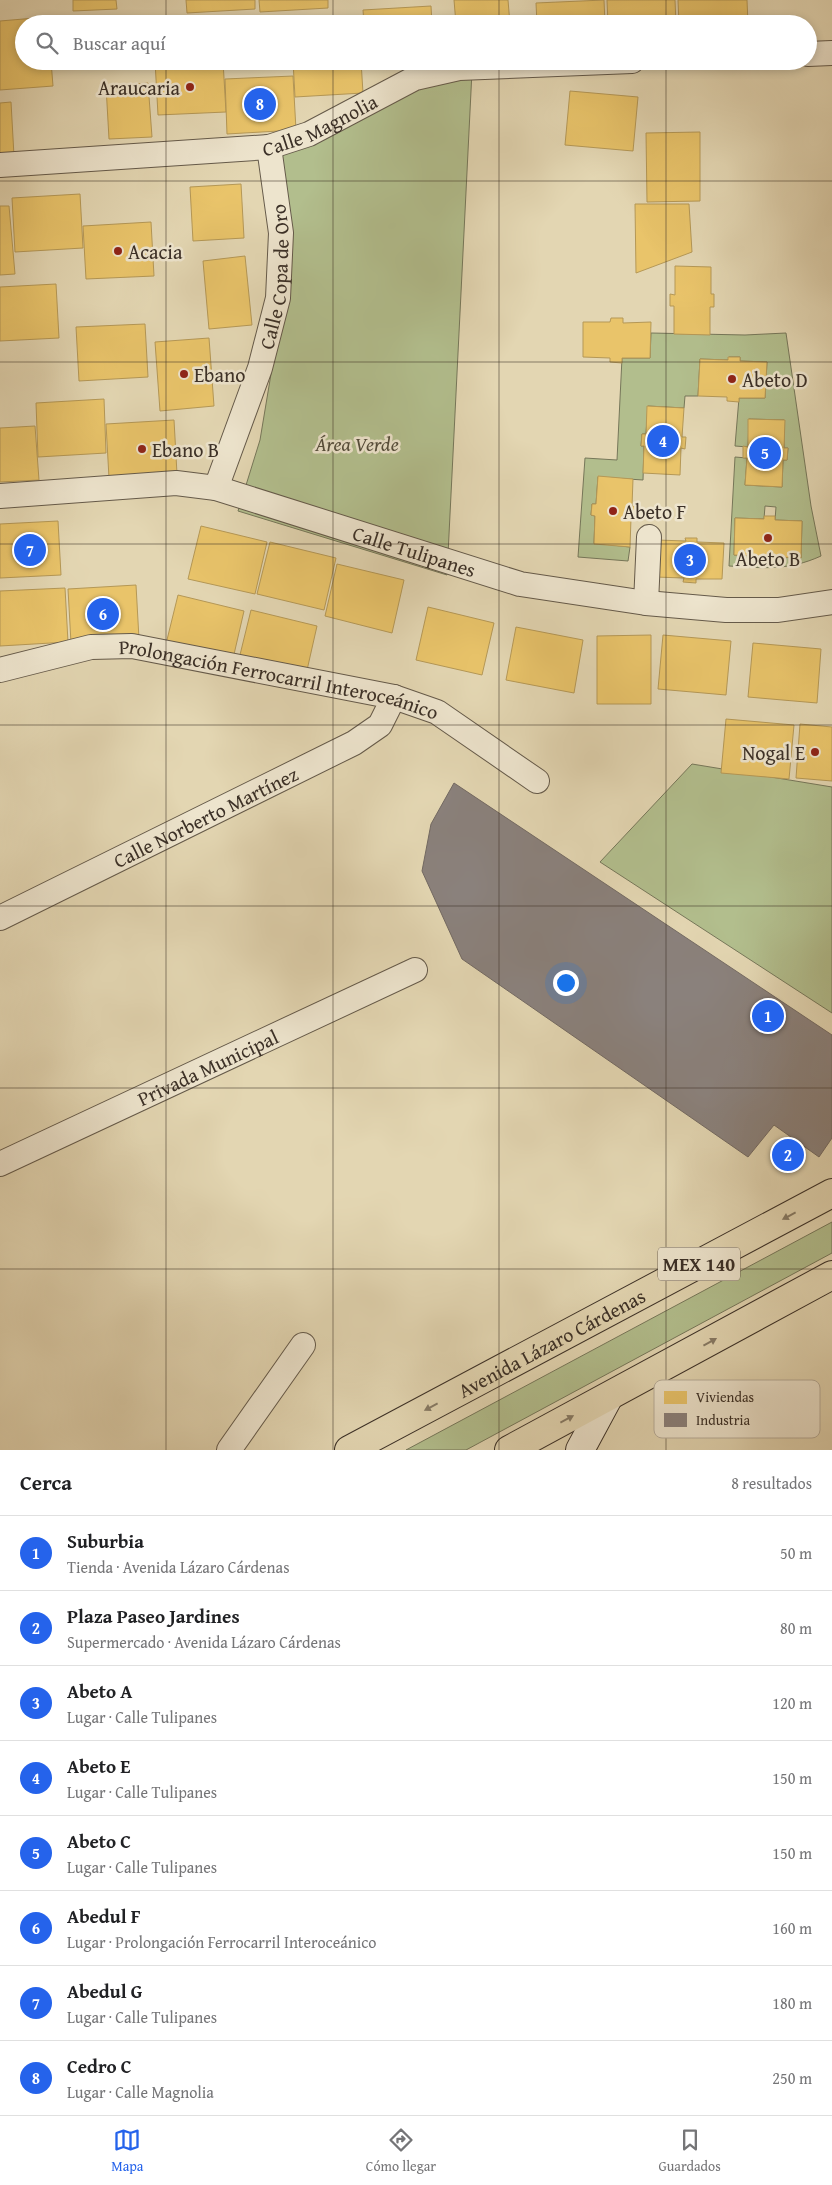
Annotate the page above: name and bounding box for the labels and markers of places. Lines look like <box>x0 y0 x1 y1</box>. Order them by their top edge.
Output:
place label: Araucaria <box>98 73 181 102</box>
marker: Araucaria <box>184 81 196 93</box>
pin: 8 <box>244 85 276 123</box>
place label: Acacia <box>128 237 183 266</box>
marker: Acacia <box>112 245 124 257</box>
place label: Ebano <box>194 360 245 389</box>
place label: Abeto D <box>742 365 808 394</box>
marker: Ebano <box>178 368 190 380</box>
marker: Abeto D <box>726 373 738 385</box>
pin: 4 <box>647 422 679 460</box>
pin: 5 <box>749 434 781 472</box>
place label: Ebano B <box>152 435 219 464</box>
marker: Ebano B <box>136 443 148 455</box>
place label: Abeto F <box>623 497 686 526</box>
marker: Abeto F <box>607 505 619 517</box>
pin: 7 <box>14 531 46 569</box>
marker: Abeto B <box>762 532 774 544</box>
pin: 3 <box>674 541 706 579</box>
place label: Abeto B <box>736 544 800 573</box>
pin: 6 <box>87 595 119 633</box>
place label: Nogal E <box>742 738 805 767</box>
marker: Nogal E <box>809 746 821 758</box>
pin: 1 <box>752 997 784 1035</box>
pin: 2 <box>772 1136 804 1174</box>

